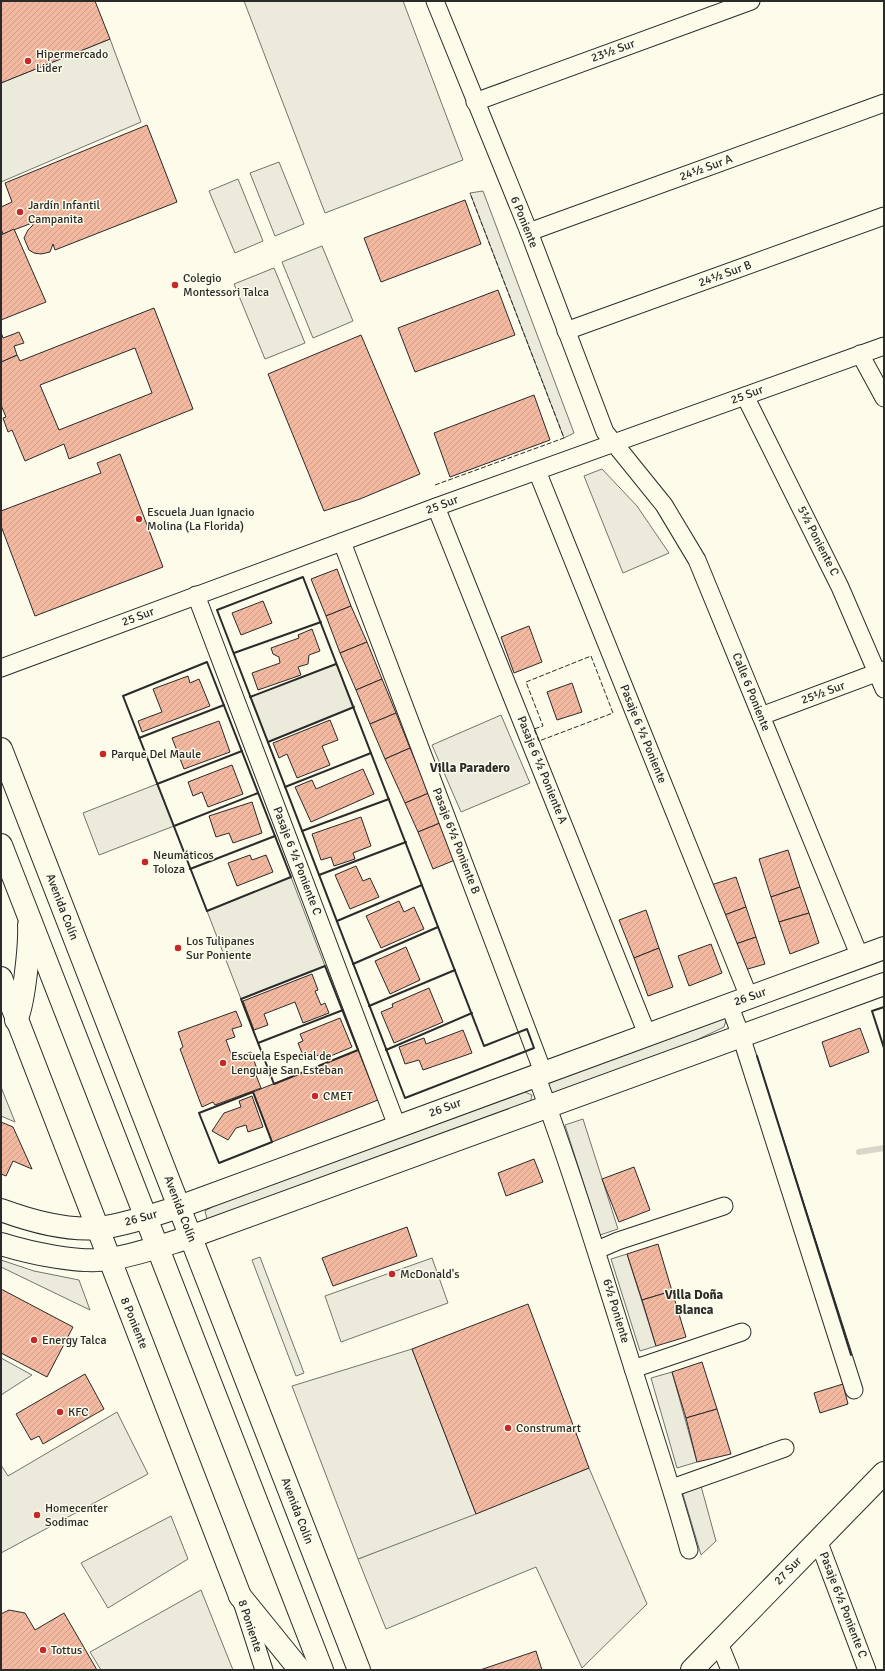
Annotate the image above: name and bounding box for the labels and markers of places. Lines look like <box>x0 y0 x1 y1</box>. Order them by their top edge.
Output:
place label: Hipermercado Lider <box>36 47 108 76</box>
marker: Hipermercado Lider <box>23 56 33 66</box>
place label: Jardín Infantil Campanita <box>28 198 100 227</box>
marker: Jardín Infantil Campanita <box>15 207 25 217</box>
place label: Colegio Montessori Talca <box>183 271 269 300</box>
marker: Colegio Montessori Talca <box>170 280 180 290</box>
place label: Escuela Juan Ignacio Molina (La Florida) <box>147 505 254 534</box>
marker: Escuela Juan Ignacio Molina (La Florida) <box>134 514 144 524</box>
place label: Parque Del Maule <box>111 747 201 762</box>
marker: Parque Del Maule <box>98 749 108 759</box>
place label: Neumáticos Toloza <box>153 848 214 877</box>
marker: Neumáticos Toloza <box>140 857 150 867</box>
place label: Los Tulipanes Sur Poniente <box>186 934 255 963</box>
marker: Los Tulipanes Sur Poniente <box>173 943 183 953</box>
place label: Escuela Especial de Lenguaje San Esteban <box>231 1049 344 1078</box>
marker: Escuela Especial de Lenguaje San Esteban <box>218 1058 228 1068</box>
place label: CMET <box>323 1089 353 1104</box>
marker: CMET <box>310 1091 320 1101</box>
place label: McDonald's <box>400 1267 460 1282</box>
marker: McDonald's <box>387 1269 397 1279</box>
place label: Energy Talca <box>42 1333 107 1348</box>
marker: Energy Talca <box>29 1335 39 1345</box>
place label: KFC <box>68 1405 89 1420</box>
marker: KFC <box>55 1407 65 1417</box>
place label: Construmart <box>516 1421 581 1436</box>
marker: Construmart <box>503 1423 513 1433</box>
place label: Homecenter Sodimac <box>45 1501 108 1530</box>
marker: Homecenter Sodimac <box>32 1510 42 1520</box>
place label: Tottus <box>51 1643 82 1658</box>
marker: Tottus <box>38 1645 48 1655</box>

